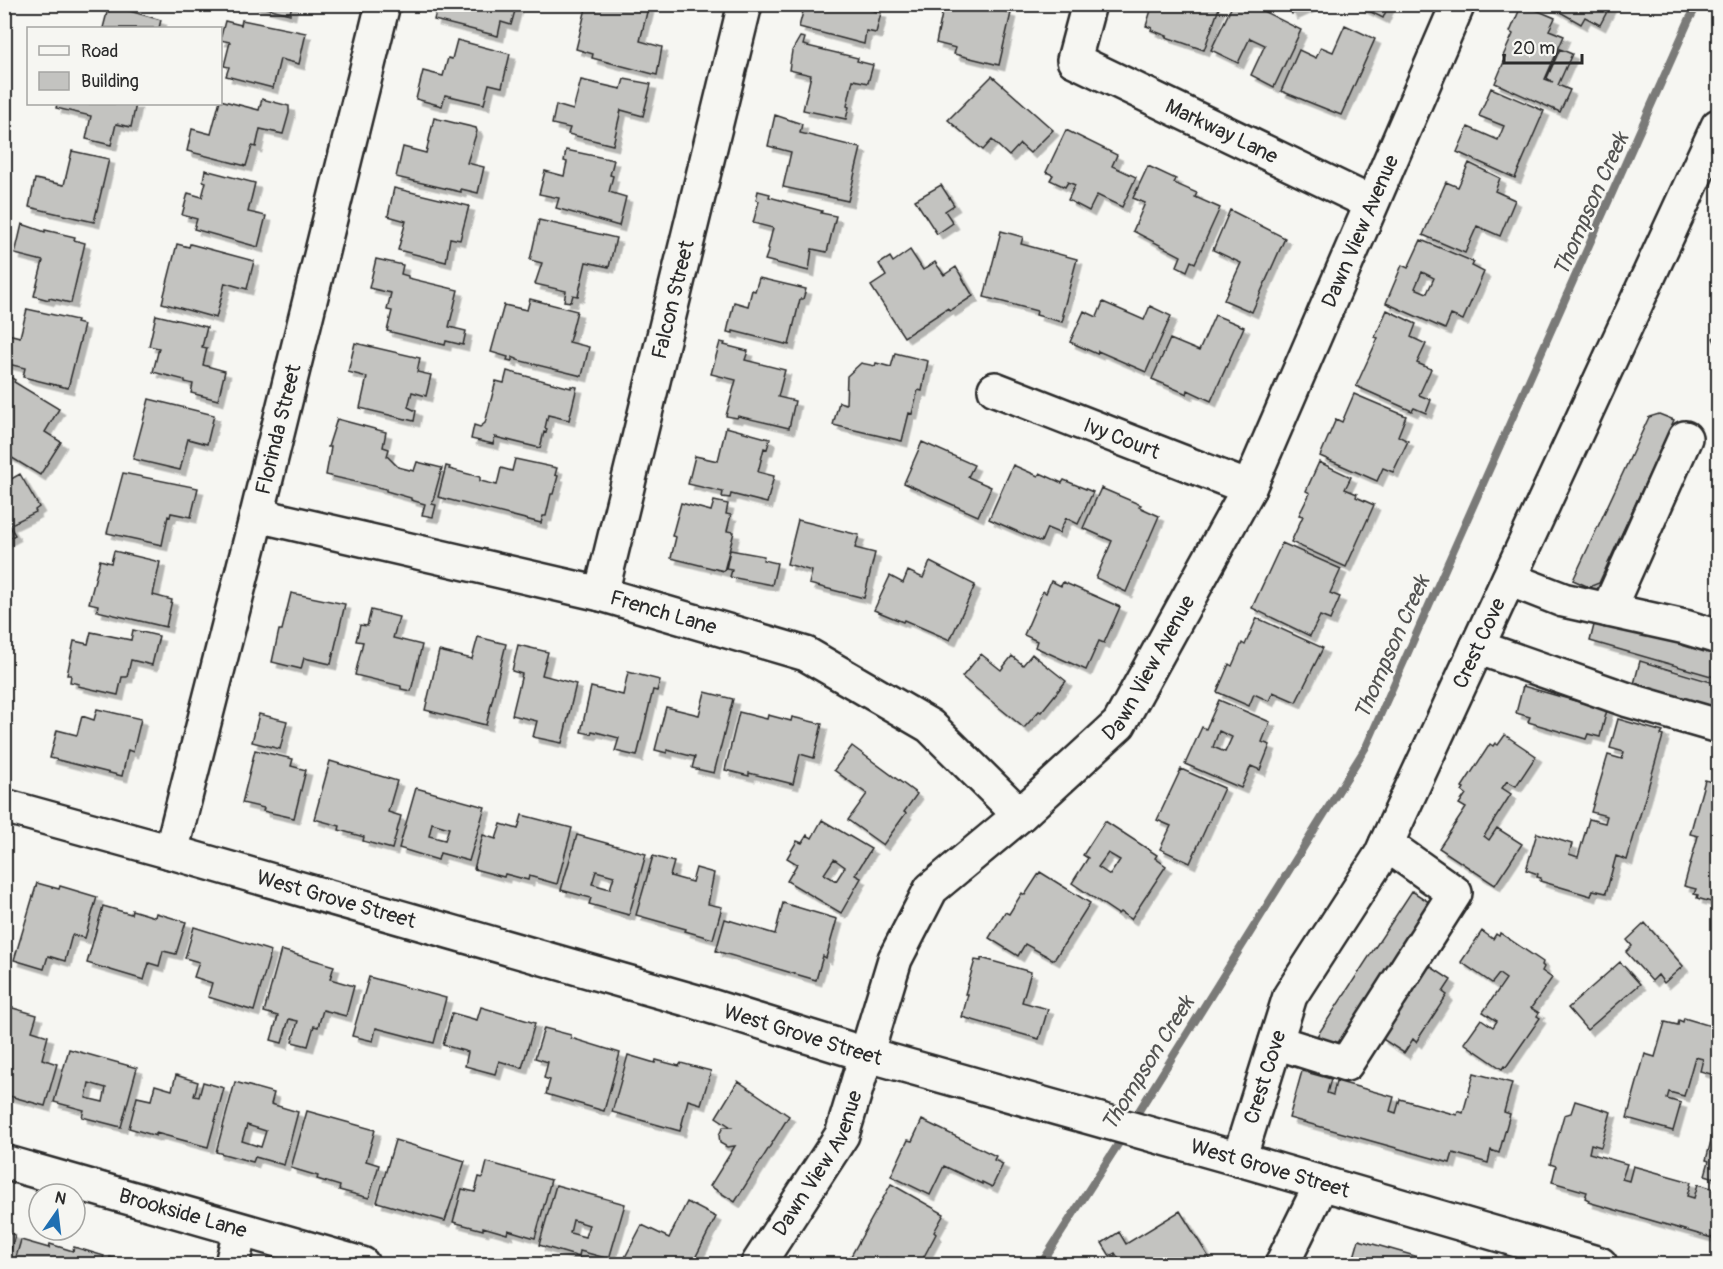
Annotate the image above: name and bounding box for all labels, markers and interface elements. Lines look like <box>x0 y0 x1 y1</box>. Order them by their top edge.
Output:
legend <box>27 27 222 105</box>
scale bar <box>1504 27 1582 65</box>
text: 20 m <box>1513 37 1555 60</box>
text: Road <box>81 40 118 63</box>
text: Building <box>81 70 139 93</box>
street label: Markway Lane <box>1161 93 1283 170</box>
water label: Thompson Creek <box>1547 127 1636 281</box>
street label: Dawn View Avenue <box>1316 150 1405 312</box>
street label: Falcon Street <box>646 237 701 362</box>
street label: Florinda Street <box>250 361 308 498</box>
street label: Ivy Court <box>1079 412 1164 466</box>
water label: Thompson Creek <box>1348 570 1437 724</box>
street label: French Lane <box>607 584 720 641</box>
street label: Dawn View Avenue <box>1097 590 1202 747</box>
street label: Crest Cove <box>1447 593 1512 693</box>
street label: West Grove Street <box>253 864 419 935</box>
water label: Thompson Creek <box>1095 989 1202 1136</box>
street label: West Grove Street <box>720 998 886 1072</box>
street label: Crest Cove <box>1238 1026 1293 1127</box>
street label: Dawn View Avenue <box>767 1087 869 1241</box>
street label: West Grove Street <box>1187 1133 1353 1205</box>
north arrow <box>27 1182 87 1242</box>
street label: Brookside Lane <box>116 1182 251 1245</box>
text: N <box>53 1187 68 1209</box>

